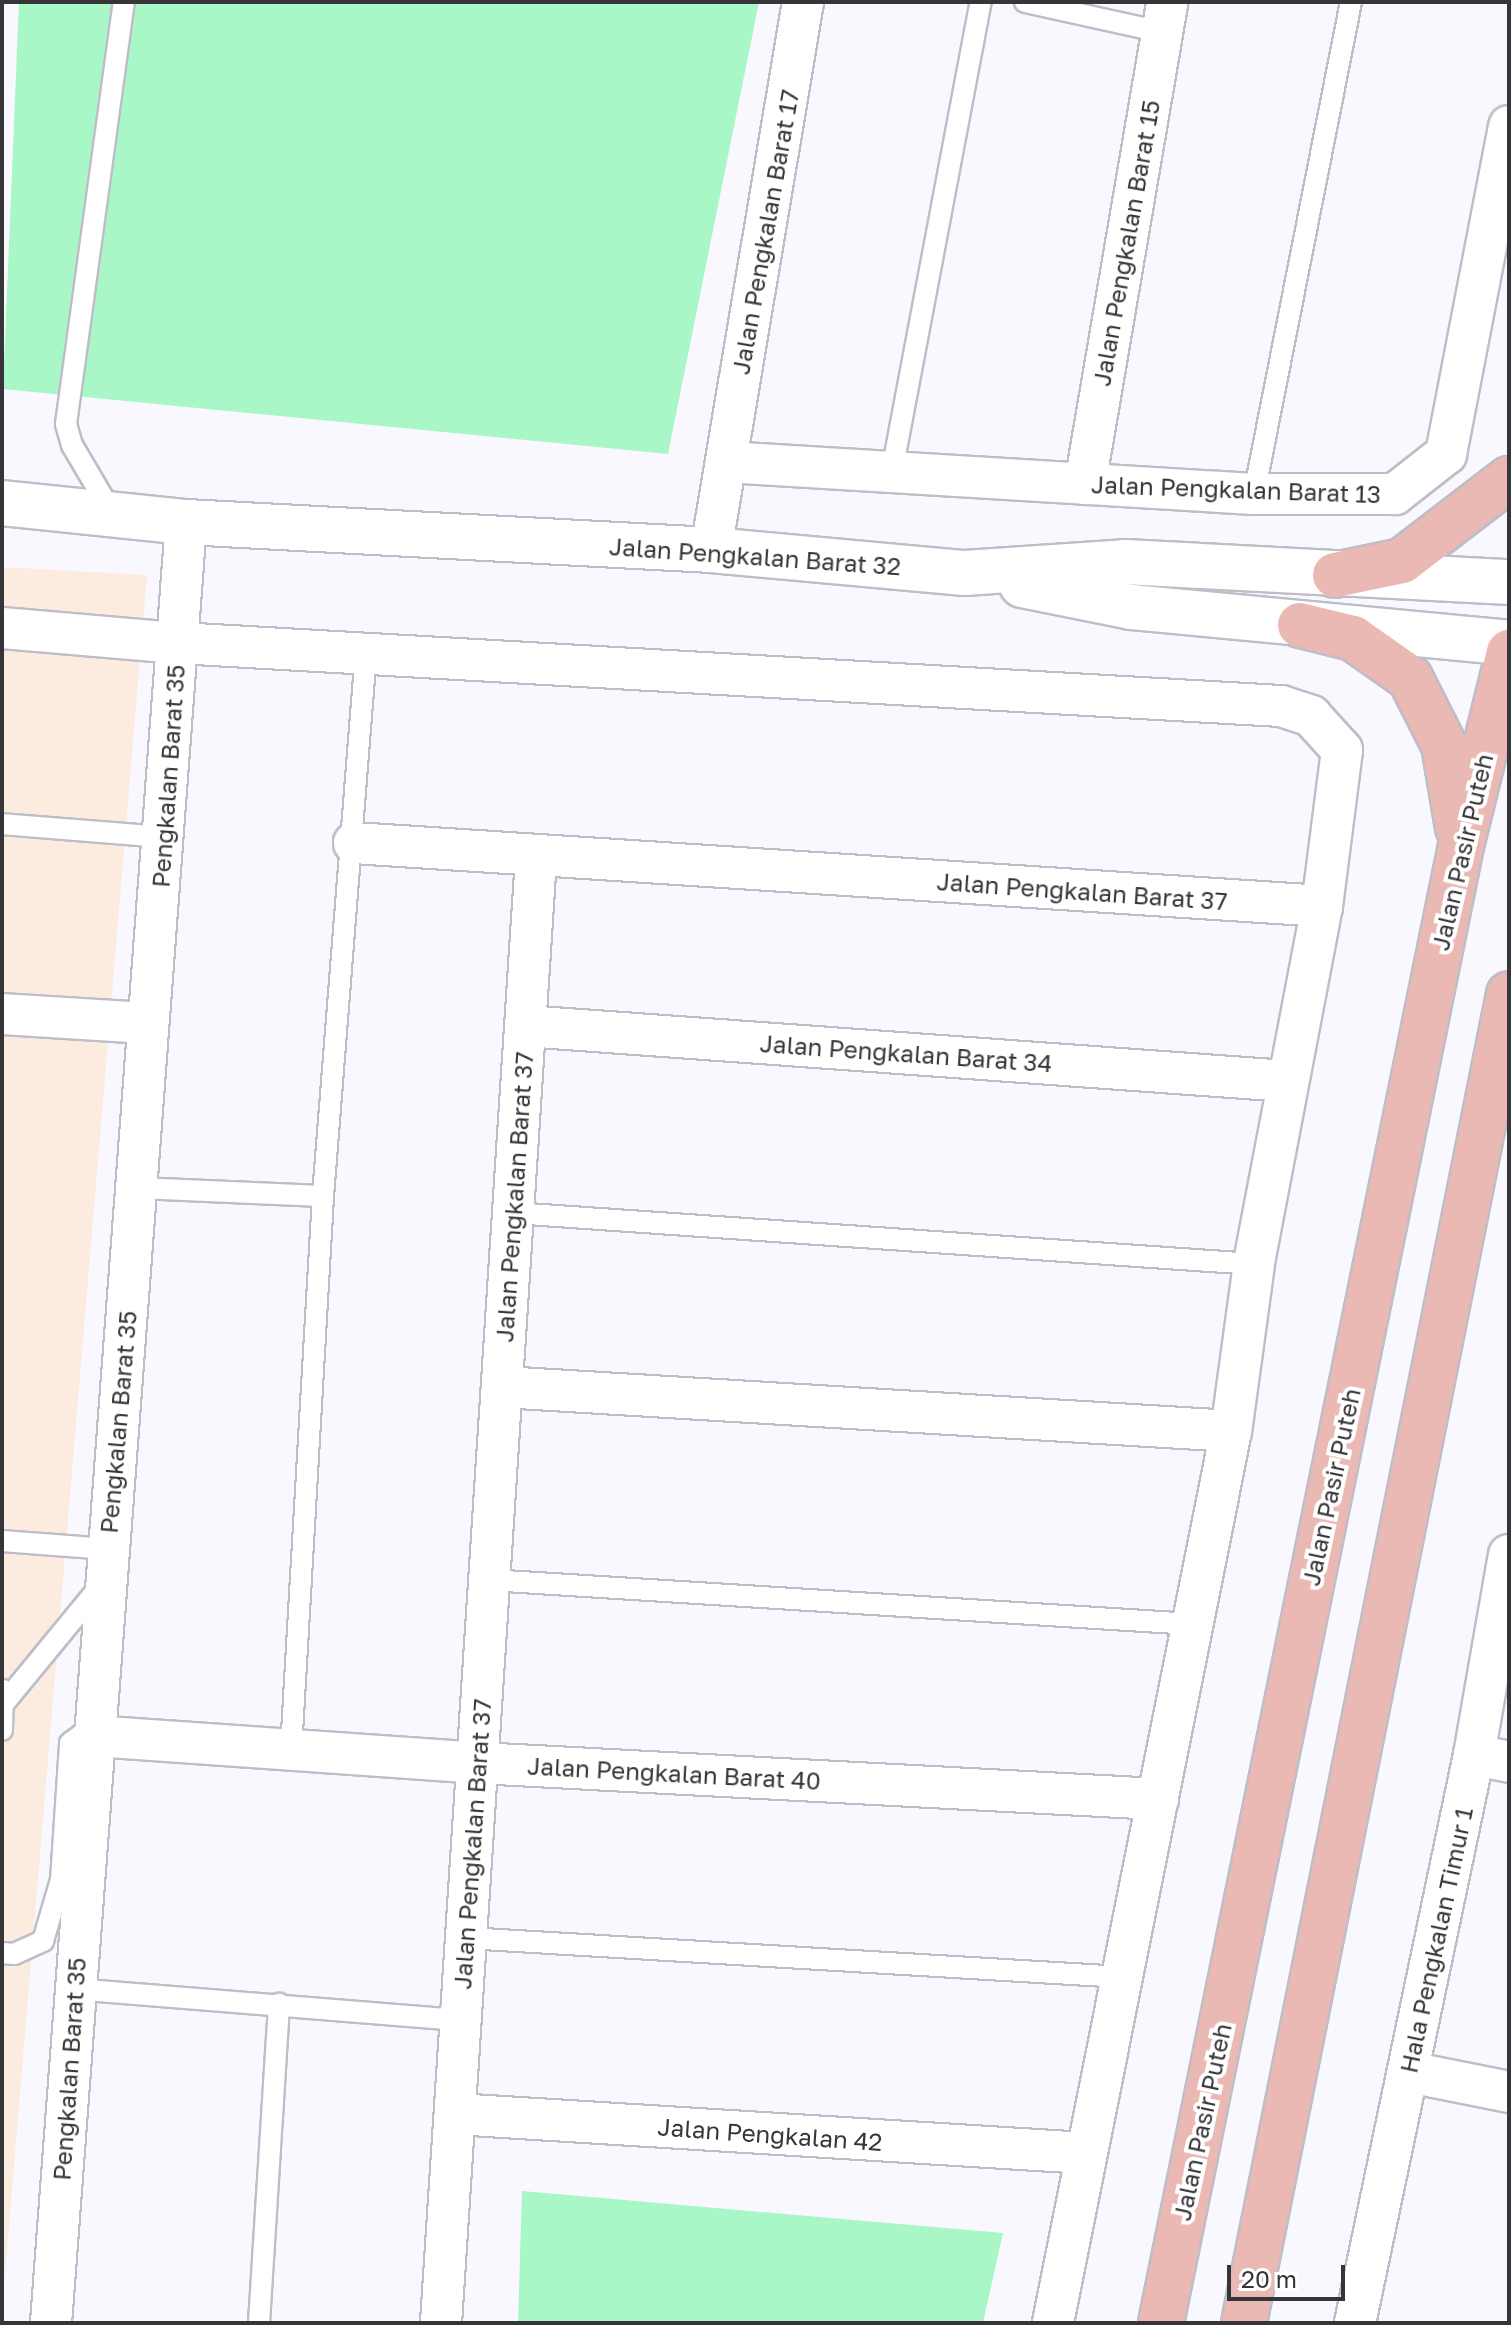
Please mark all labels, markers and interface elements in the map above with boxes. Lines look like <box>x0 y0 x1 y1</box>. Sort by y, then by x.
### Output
street label: Jalan Pengkalan Barat 17 <box>726 87 804 377</box>
street label: Jalan Pengkalan Barat 15 <box>1087 98 1165 388</box>
street label: Jalan Pengkalan Barat 13 <box>1091 470 1381 508</box>
street label: Jalan Pengkalan Barat 32 <box>608 531 902 581</box>
street label: Pengkalan Barat 35 <box>146 664 190 888</box>
street label: Jalan Pasir Puteh <box>1425 751 1499 953</box>
street label: Jalan Pengkalan Barat 37 <box>936 866 1228 916</box>
street label: Jalan Pengkalan Barat 34 <box>759 1028 1053 1078</box>
street label: Jalan Pengkalan Barat 37 <box>489 1051 539 1343</box>
street label: Pengkalan Barat 35 <box>94 1309 142 1535</box>
street label: Jalan Pasir Puteh <box>1296 1386 1366 1588</box>
street label: Jalan Pengkalan Barat 37 <box>447 1698 497 1990</box>
street label: Jalan Pengkalan Barat 40 <box>527 1751 821 1795</box>
street label: Hala Pengkalan Timur 1 <box>1394 1805 1478 2075</box>
street label: Pengkalan Barat 35 <box>47 1957 91 2181</box>
street label: Jalan Pasir Puteh <box>1167 2021 1237 2223</box>
street label: Jalan Pengkalan 42 <box>657 2112 883 2156</box>
scale bar <box>1231 2249 1349 2299</box>
text: 20 m <box>1241 2264 1297 2293</box>

